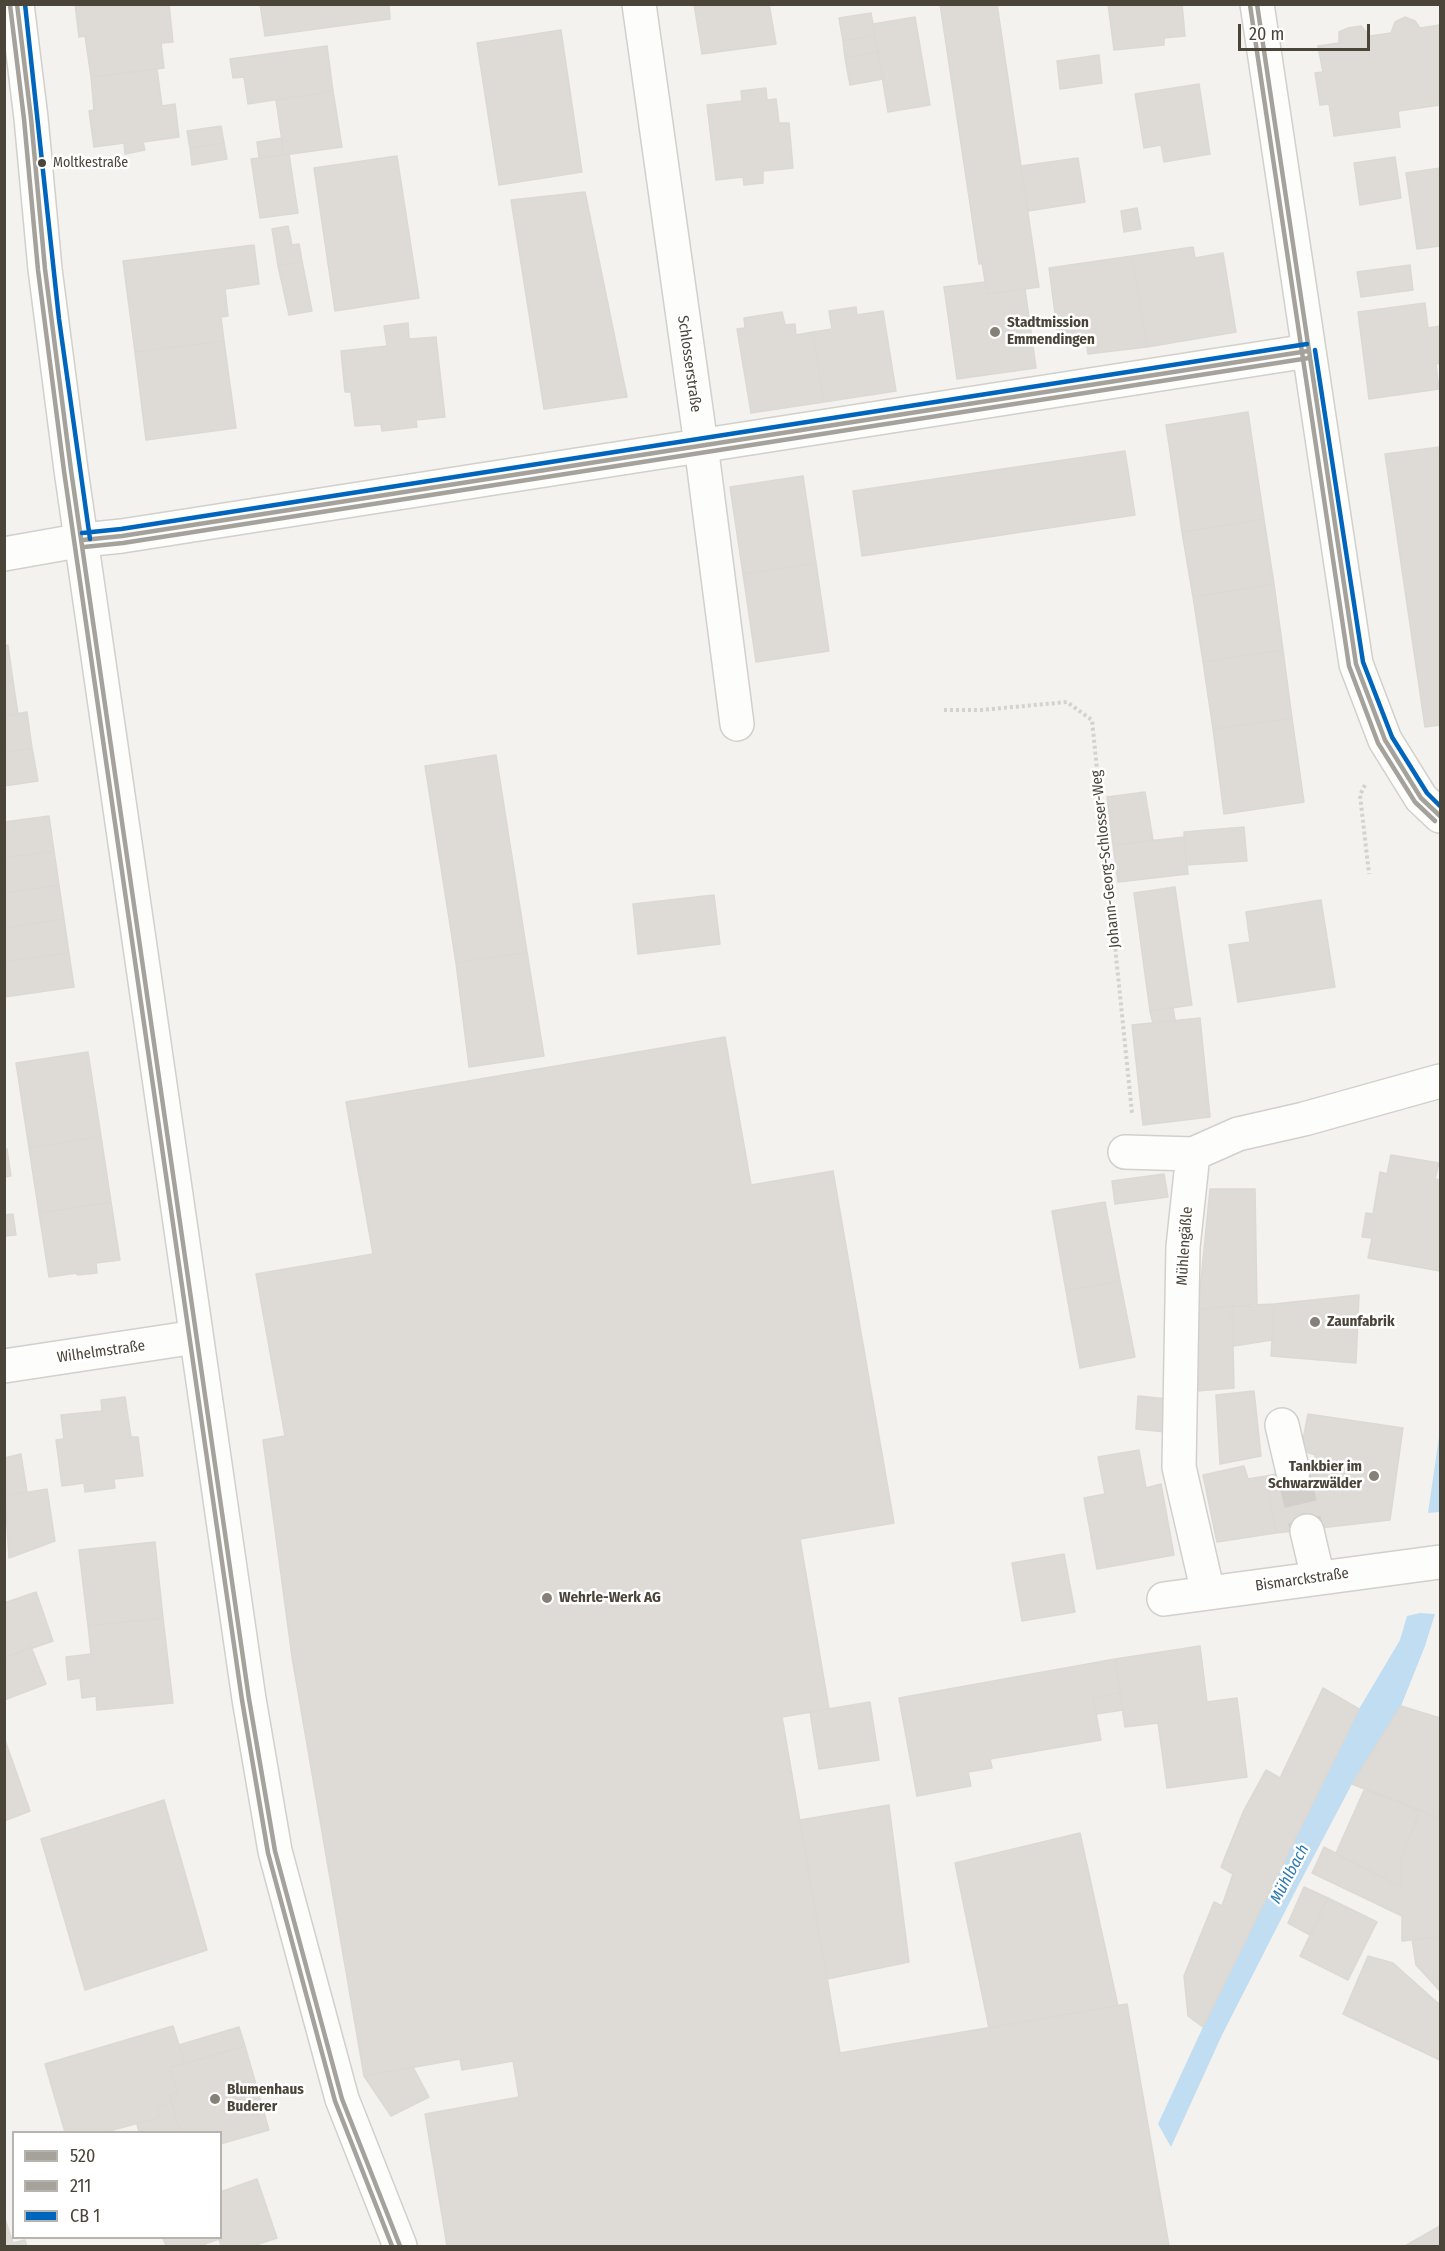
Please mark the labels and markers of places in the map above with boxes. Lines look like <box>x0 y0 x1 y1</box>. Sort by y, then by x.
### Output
place label: Moltkestraße <box>53 155 128 171</box>
marker: Moltkestraße <box>36 157 48 169</box>
place label: Stadtmission Emmendingen <box>1007 314 1095 349</box>
marker: Stadtmission Emmendingen <box>988 325 1002 339</box>
place label: Zaunfabrik <box>1327 1313 1395 1331</box>
marker: Zaunfabrik <box>1308 1315 1322 1329</box>
place label: Tankbier im Schwarzwälder <box>1268 1458 1362 1493</box>
marker: Tankbier im Schwarzwälder <box>1367 1469 1381 1483</box>
place label: Wehrle-Werk AG <box>559 1589 661 1607</box>
marker: Wehrle-Werk AG <box>540 1591 554 1605</box>
place label: Blumenhaus Buderer <box>227 2081 304 2116</box>
marker: Blumenhaus Buderer <box>208 2092 222 2106</box>

